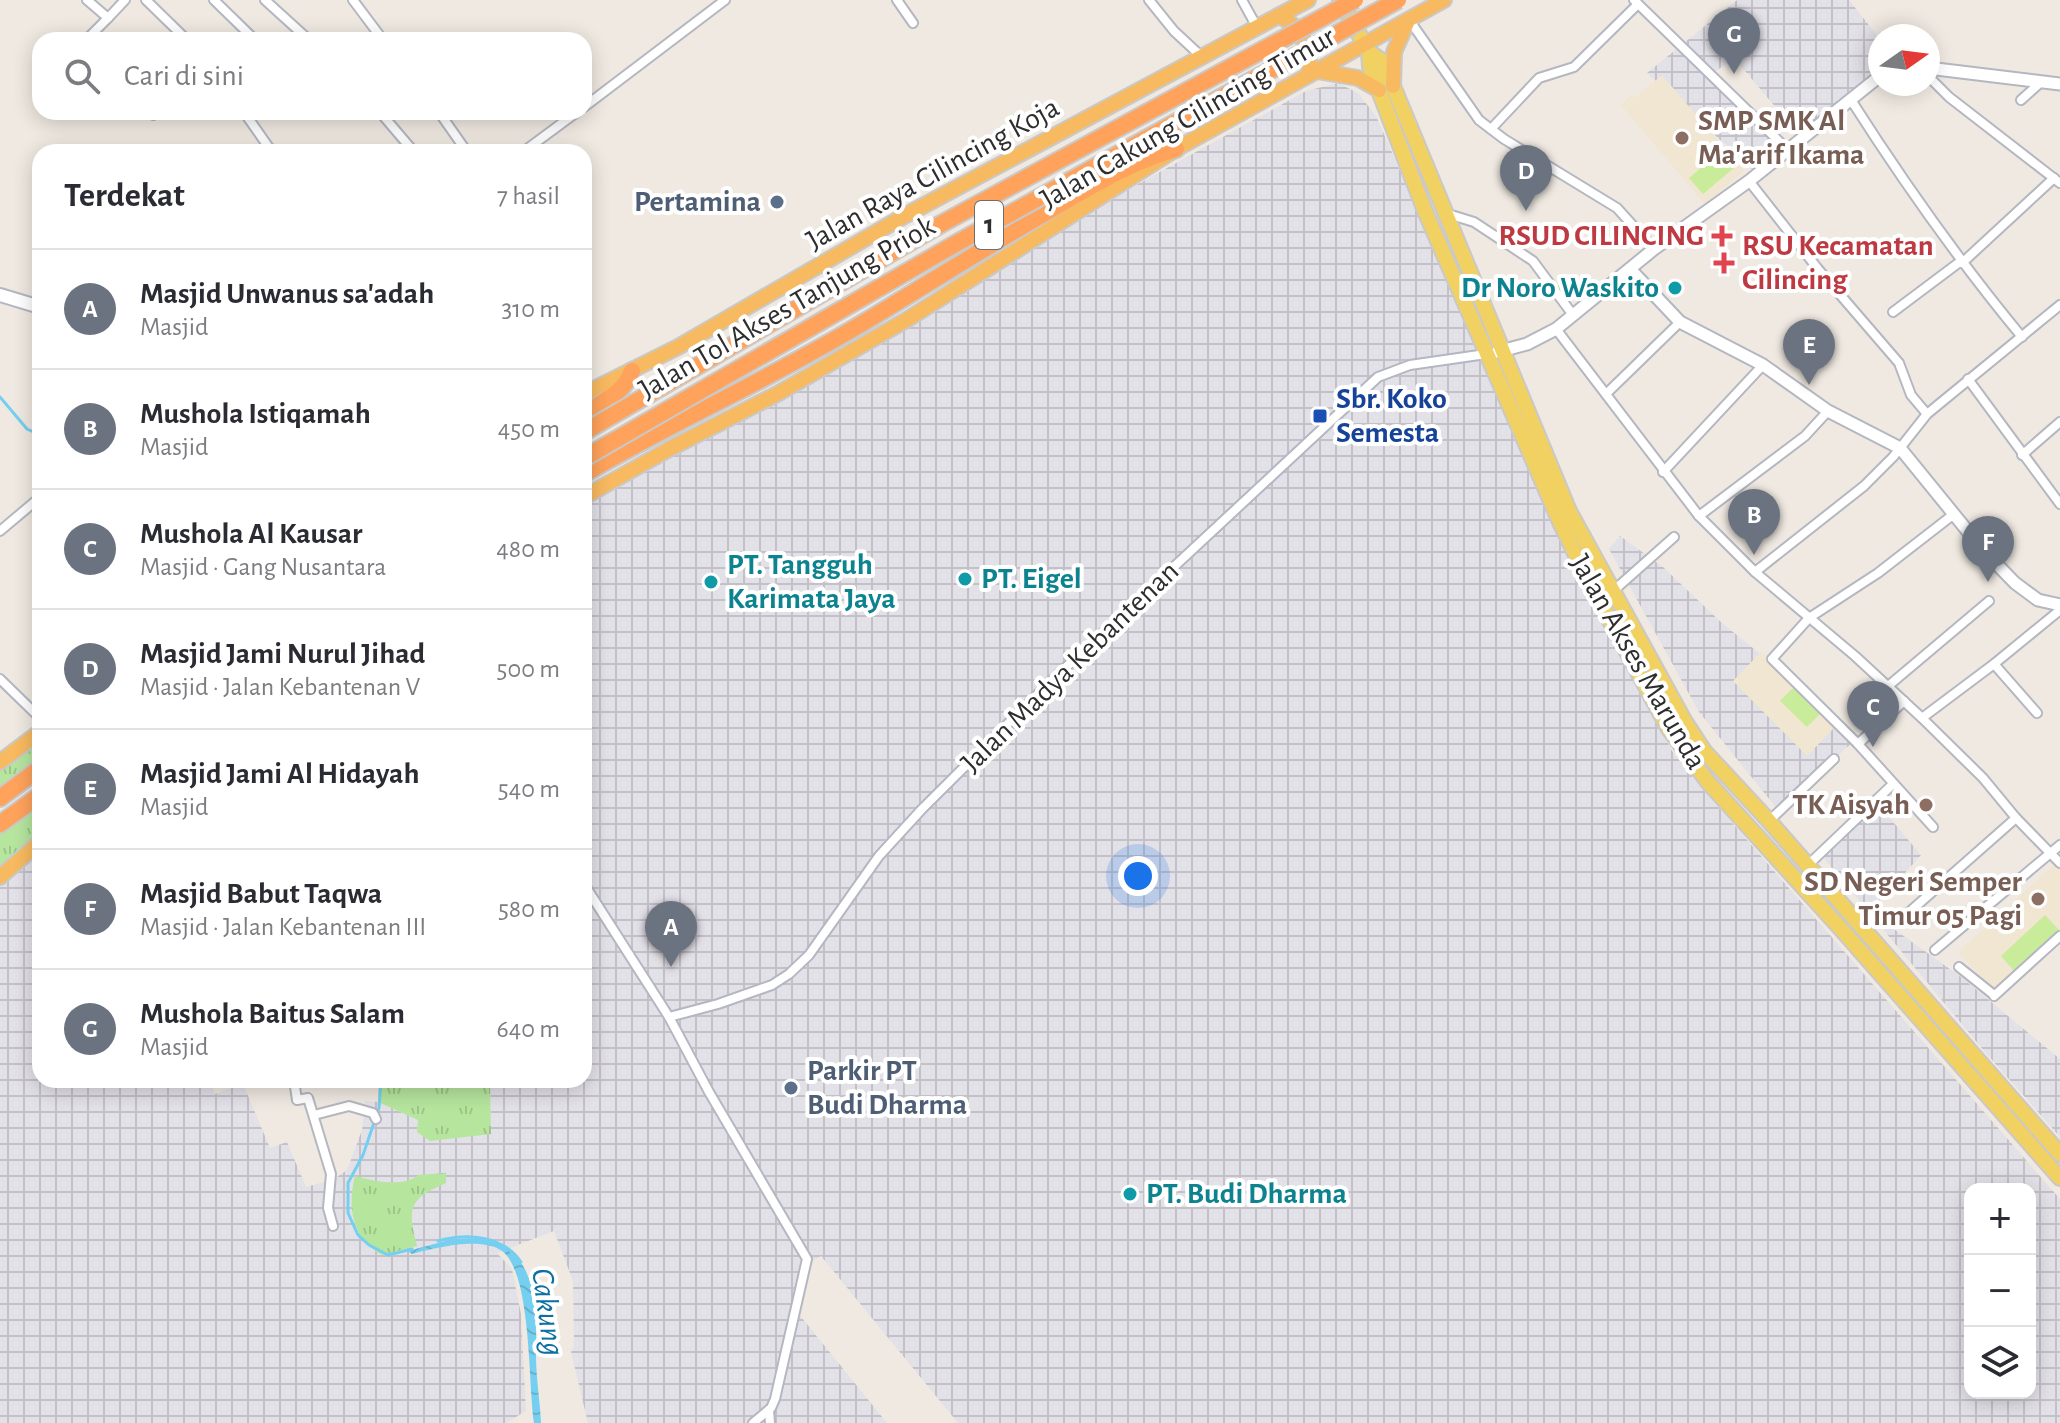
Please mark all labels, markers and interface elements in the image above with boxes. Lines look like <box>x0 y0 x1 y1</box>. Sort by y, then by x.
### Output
pin: G <box>1708 8 1760 74</box>
street label: Jalan Cakung Cilincing Timur <box>1036 21 1341 215</box>
north arrow <box>1868 24 1940 96</box>
search box <box>32 32 592 120</box>
icon: search <box>60 54 104 98</box>
text: Cari di sini <box>124 61 244 91</box>
street label: Jalan Raya Cilincing Koja <box>802 92 1064 256</box>
place label: SMP SMK Al Ma'arif Ikama <box>1698 106 1865 170</box>
marker: SMP SMK Al Ma'arif Ikama <box>1673 129 1691 147</box>
pin: D <box>1500 145 1552 211</box>
text: Terdekat <box>64 179 185 213</box>
text: 7 hasil <box>497 183 560 209</box>
place label: Pertamina <box>634 187 761 217</box>
marker: Pertamina <box>768 193 786 211</box>
road number: 1 <box>975 201 1003 249</box>
street label: Jalan Tol Akses Tanjung Priok <box>634 211 940 405</box>
place label: RSUD CILINCING <box>1498 221 1704 251</box>
marker: RSUD CILINCING <box>1711 225 1733 247</box>
place label: RSU Kecamatan Cilincing <box>1742 231 1934 295</box>
marker: RSU Kecamatan Cilincing <box>1713 252 1735 274</box>
place label: Dr Noro Waskito <box>1461 273 1659 303</box>
text: Masjid Unwanus sa'adah <box>140 279 434 309</box>
marker: Dr Noro Waskito <box>1666 279 1684 297</box>
text: A <box>82 296 98 322</box>
text: 310 m <box>502 296 560 322</box>
text: Masjid <box>140 314 209 340</box>
pin: E <box>1783 319 1835 385</box>
place label: Sbr. Koko Semesta <box>1336 384 1447 448</box>
text: Mushola Istiqamah <box>140 399 371 429</box>
marker: Sbr. Koko Semesta <box>1311 407 1329 425</box>
text: B <box>82 416 98 442</box>
text: 450 m <box>498 416 560 442</box>
text: Masjid <box>140 434 209 460</box>
pin: B <box>1728 489 1780 555</box>
pin: F <box>1962 516 2014 582</box>
text: Mushola Al Kausar <box>140 519 362 549</box>
text: C <box>83 536 97 562</box>
text: 480 m <box>496 536 560 562</box>
place label: PT. Tangguh Karimata Jaya <box>727 550 896 614</box>
street label: Jalan Akses Marunda <box>1564 550 1712 774</box>
text: Masjid · Gang Nusantara <box>140 554 386 580</box>
street label: Jalan Madya Kebantenan <box>956 556 1184 778</box>
place label: PT. Eigel <box>981 564 1082 594</box>
marker: PT. Eigel <box>956 570 974 588</box>
marker: PT. Tangguh Karimata Jaya <box>702 573 720 591</box>
text: Masjid Jami Nurul Jihad <box>140 639 425 669</box>
text: D <box>81 656 99 682</box>
text: 500 m <box>497 656 560 682</box>
text: Masjid · Jalan Kebantenan V <box>140 674 420 700</box>
pin: C <box>1847 681 1899 747</box>
text: Masjid Jami Al Hidayah <box>140 759 419 789</box>
text: E <box>83 776 97 802</box>
text: 540 m <box>498 776 560 802</box>
place label: TK Aisyah <box>1792 790 1910 820</box>
text: Masjid <box>140 794 209 820</box>
marker: TK Aisyah <box>1917 796 1935 814</box>
your location <box>1118 856 1158 896</box>
place label: SD Negeri Semper Timur 05 Pagi <box>1804 867 2023 931</box>
text: Masjid Babut Taqwa <box>140 879 382 909</box>
marker: SD Negeri Semper Timur 05 Pagi <box>2029 890 2047 908</box>
text: F <box>84 896 96 922</box>
text: 580 m <box>498 896 560 922</box>
pin: A <box>645 901 697 967</box>
text: Masjid · Jalan Kebantenan III <box>140 914 426 940</box>
text: Mushola Baitus Salam <box>140 999 405 1029</box>
text: G <box>82 1016 98 1042</box>
text: 640 m <box>496 1016 560 1042</box>
text: Masjid <box>140 1034 209 1060</box>
place label: Parkir PT Budi Dharma <box>807 1056 967 1120</box>
marker: Parkir PT Budi Dharma <box>782 1079 800 1097</box>
place label: PT. Budi Dharma <box>1146 1179 1347 1209</box>
map controls <box>1964 1183 2036 1399</box>
button: + <box>1964 1183 2036 1255</box>
marker: PT. Budi Dharma <box>1121 1185 1139 1203</box>
button: − <box>1964 1255 2036 1327</box>
water label: Cakung <box>526 1266 570 1358</box>
button: layers <box>1964 1327 2036 1399</box>

